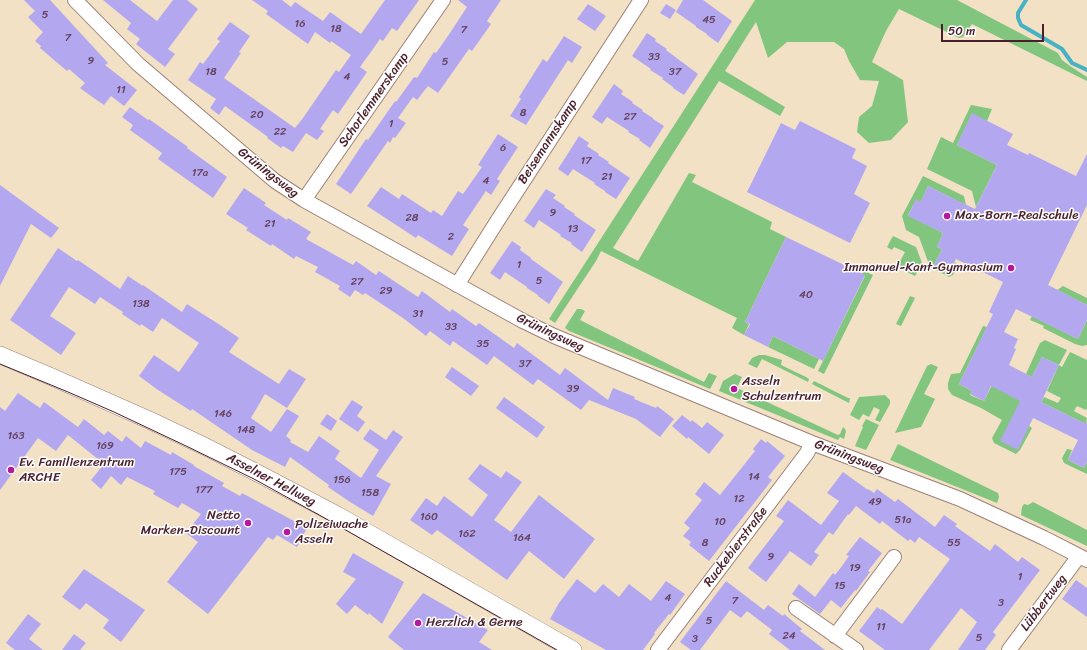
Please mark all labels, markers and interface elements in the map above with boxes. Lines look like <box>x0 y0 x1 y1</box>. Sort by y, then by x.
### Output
house number: 5 <box>42 8 48 22</box>
house number: 45 <box>702 13 716 27</box>
scale bar <box>943 16 1046 42</box>
house number: 16 <box>295 17 305 31</box>
text: 50 m <box>948 20 975 42</box>
house number: 18 <box>330 22 342 36</box>
house number: 7 <box>461 23 467 37</box>
house number: 7 <box>65 31 71 45</box>
street label: Schorlemmerskamp <box>336 50 412 150</box>
house number: 33 <box>648 50 660 64</box>
house number: 9 <box>88 54 94 68</box>
house number: 5 <box>442 55 448 69</box>
house number: 18 <box>205 65 217 79</box>
house number: 37 <box>669 65 681 79</box>
house number: 4 <box>344 70 350 84</box>
house number: 11 <box>116 83 126 97</box>
street label: Beisemannskamp <box>515 97 581 187</box>
house number: 8 <box>520 106 526 120</box>
house number: 20 <box>250 108 264 122</box>
house number: 27 <box>624 110 636 124</box>
house number: 1 <box>389 117 393 131</box>
house number: 22 <box>274 125 286 139</box>
house number: 6 <box>500 141 506 155</box>
street label: Grüningsweg <box>235 144 301 202</box>
house number: 17 <box>581 154 591 168</box>
house number: 17a <box>192 166 208 180</box>
house number: 21 <box>601 170 613 184</box>
house number: 4 <box>483 174 489 188</box>
house number: 9 <box>550 206 556 220</box>
place label: Max-Born-Realschule <box>955 208 1079 224</box>
house number: 28 <box>406 211 418 225</box>
marker: Max-Born-Realschule <box>942 211 952 221</box>
house number: 21 <box>264 217 276 231</box>
house number: 13 <box>568 222 578 236</box>
house number: 2 <box>448 230 454 244</box>
house number: 1 <box>517 258 521 272</box>
place label: Immanuel-Kant-Gymnasium <box>844 260 1003 276</box>
marker: Immanuel-Kant-Gymnasium <box>1006 263 1016 273</box>
house number: 5 <box>536 274 542 288</box>
house number: 27 <box>351 275 363 289</box>
house number: 29 <box>379 284 393 298</box>
house number: 40 <box>799 288 813 302</box>
house number: 138 <box>132 297 150 311</box>
house number: 31 <box>413 307 423 321</box>
street label: Grüningsweg <box>514 311 586 355</box>
house number: 33 <box>445 320 457 334</box>
house number: 35 <box>477 337 489 351</box>
house number: 37 <box>519 357 531 371</box>
place label: Asseln Schulzentrum <box>742 374 822 405</box>
house number: 39 <box>567 382 579 396</box>
marker: Asseln Schulzentrum <box>729 384 739 394</box>
house number: 146 <box>214 407 232 421</box>
house number: 148 <box>237 423 255 437</box>
house number: 163 <box>7 429 25 443</box>
street label: Grüningsweg <box>812 437 886 477</box>
house number: 169 <box>96 439 114 453</box>
street label: Asselner Hellweg <box>224 450 318 510</box>
place label: Ev. Familienzentrum ARCHE <box>19 455 134 486</box>
marker: Ev. Familienzentrum ARCHE <box>6 465 16 475</box>
house number: 175 <box>169 465 187 479</box>
house number: 14 <box>748 470 760 484</box>
house number: 156 <box>333 473 351 487</box>
house number: 177 <box>195 483 213 497</box>
house number: 158 <box>361 486 379 500</box>
house number: 12 <box>733 492 745 506</box>
house number: 49 <box>868 495 882 509</box>
street label: Ruckebierstraße <box>701 504 771 590</box>
place label: Netto Marken-Discount <box>141 508 240 539</box>
house number: 160 <box>420 510 438 524</box>
house number: 51a <box>895 513 911 527</box>
house number: 10 <box>714 515 726 529</box>
place label: Polizeiwache Asseln <box>295 517 368 548</box>
marker: Netto Marken-Discount <box>243 518 253 528</box>
marker: Polizeiwache Asseln <box>282 527 292 537</box>
house number: 162 <box>458 527 476 541</box>
house number: 164 <box>513 531 531 545</box>
house number: 8 <box>702 536 708 550</box>
house number: 55 <box>947 536 961 550</box>
house number: 9 <box>768 550 774 564</box>
house number: 19 <box>849 561 861 575</box>
house number: 1 <box>1018 570 1022 584</box>
street label: Lübbertweg <box>1018 572 1070 634</box>
house number: 15 <box>834 579 846 593</box>
house number: 4 <box>665 591 671 605</box>
house number: 7 <box>732 594 738 608</box>
house number: 3 <box>998 596 1004 610</box>
house number: 5 <box>706 614 712 628</box>
place label: Herzlich & Gerne <box>426 615 523 631</box>
marker: Herzlich & Gerne <box>413 618 423 628</box>
house number: 11 <box>876 620 886 634</box>
house number: 24 <box>782 629 796 643</box>
house number: 5 <box>976 631 982 645</box>
house number: 3 <box>692 632 698 646</box>

